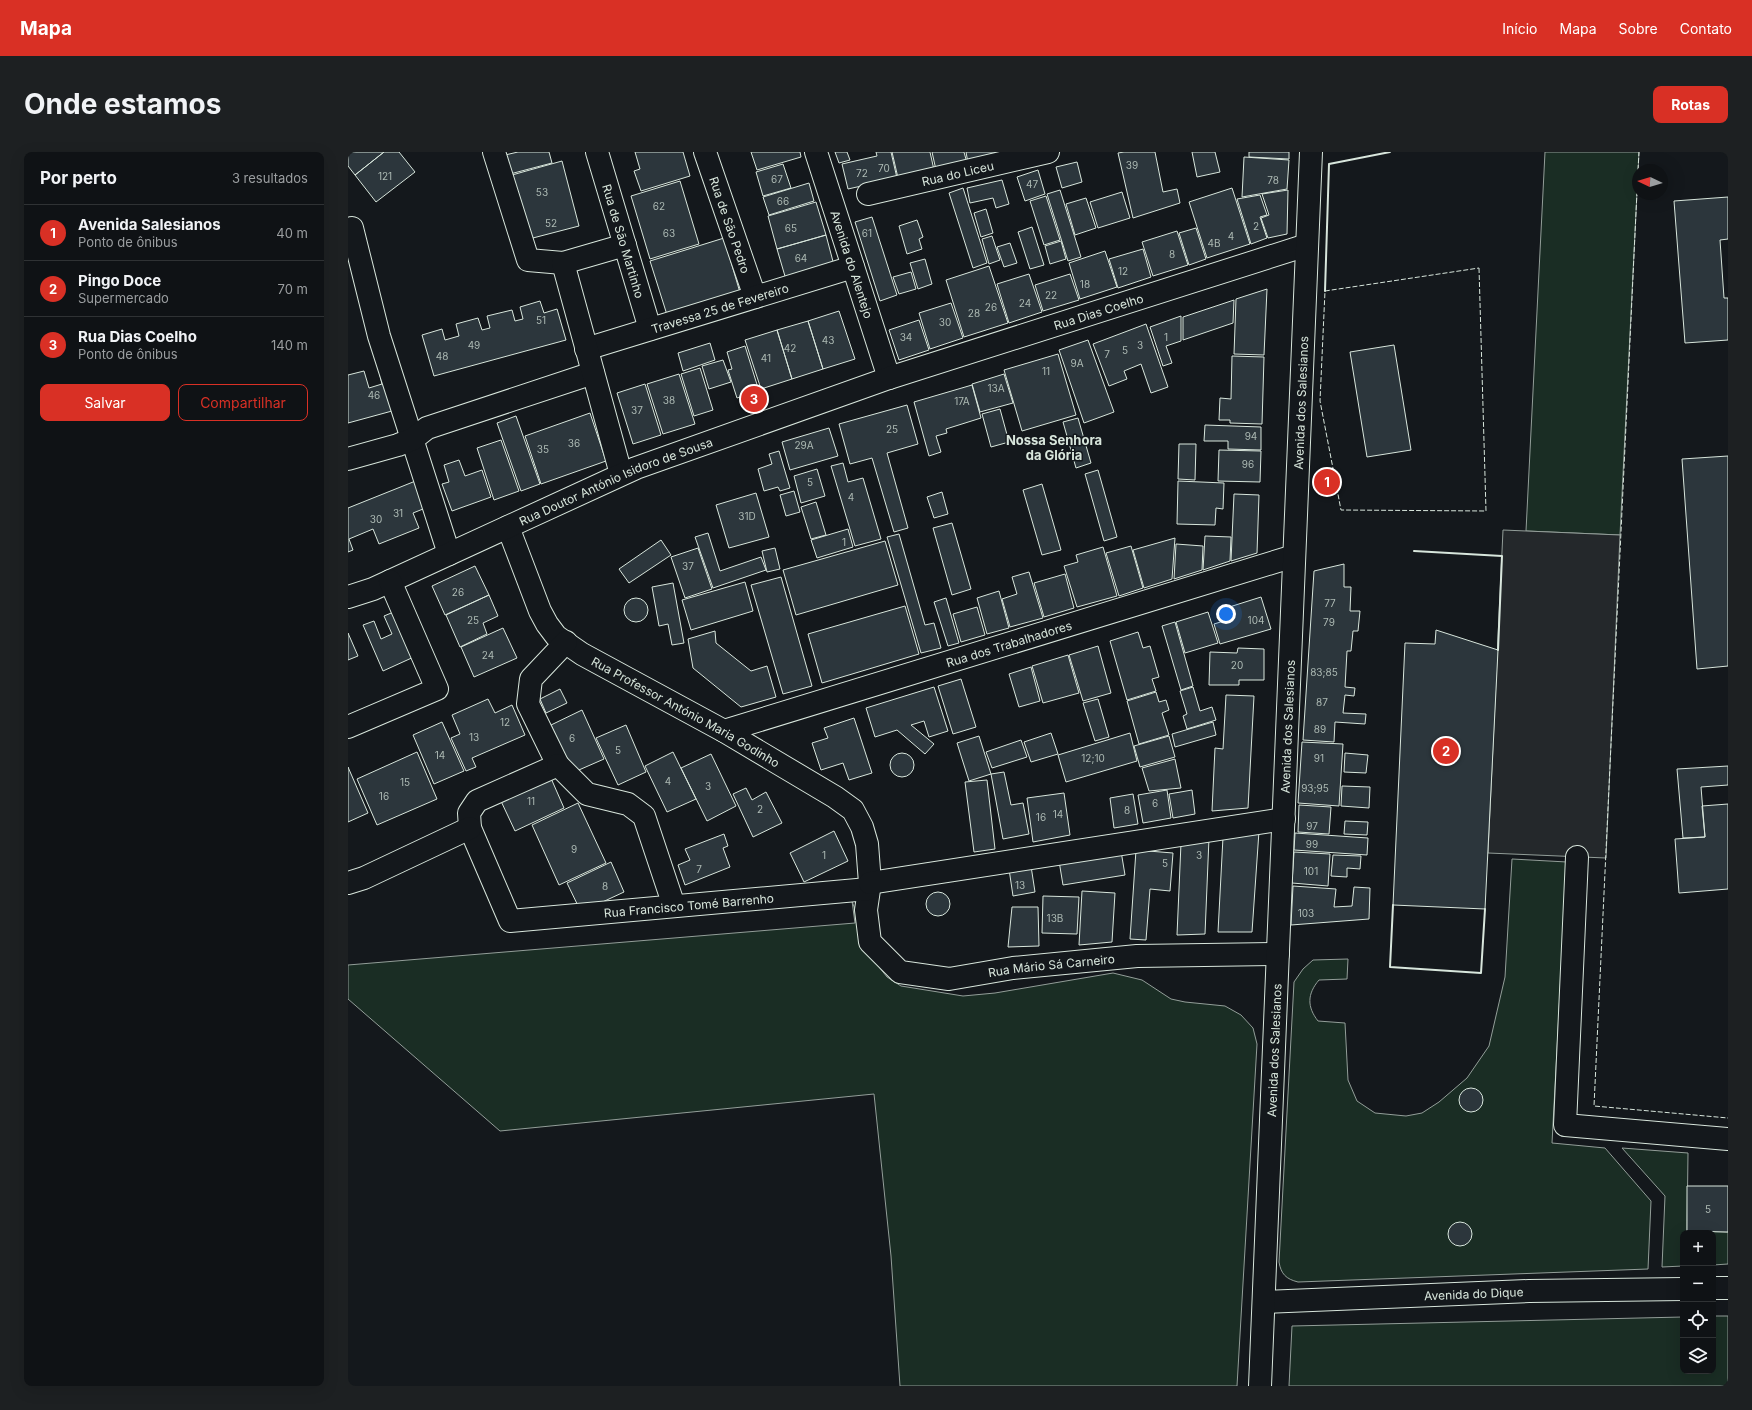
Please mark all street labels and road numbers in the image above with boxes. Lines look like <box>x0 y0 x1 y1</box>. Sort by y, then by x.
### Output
street label: Rua do Liceu <box>920 157 995 189</box>
street label: Rua de São Pedro <box>707 174 754 275</box>
street label: Rua de São Martinho <box>600 182 648 300</box>
street label: Avenida do Alentejo <box>828 208 877 320</box>
street label: Travessa 25 de Fevereiro <box>649 280 790 336</box>
street label: Rua Dias Coelho <box>1052 290 1145 333</box>
street label: Avenida dos Salesianos <box>1290 336 1311 470</box>
street label: Rua Doutor António Isidoro de Sousa <box>517 434 714 528</box>
street label: Rua dos Trabalhadores <box>944 617 1074 670</box>
street label: Rua Professor António Maria Godinho <box>589 653 783 770</box>
street label: Avenida dos Salesianos <box>1277 659 1298 794</box>
street label: Rua Francisco Tomé Barrenho <box>603 890 774 920</box>
street label: Rua Mário Sá Carneiro <box>987 951 1115 980</box>
street label: Avenida dos Salesianos <box>1264 983 1284 1117</box>
street label: Avenida do Dique <box>1424 1284 1524 1303</box>

